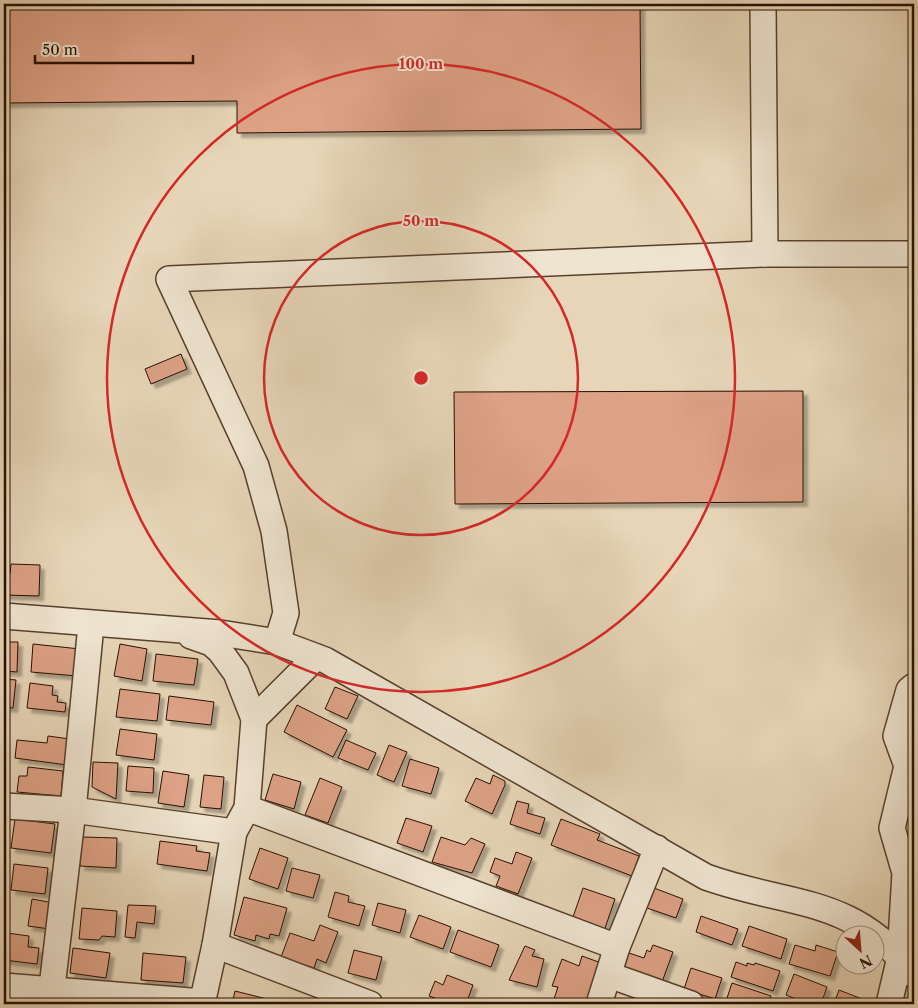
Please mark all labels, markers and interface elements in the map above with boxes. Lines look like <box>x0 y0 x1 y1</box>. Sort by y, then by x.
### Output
scale bar <box>35 32 192 64</box>
text: 50 m <box>42 40 78 59</box>
text: 100 m <box>399 54 443 73</box>
text: 50 m <box>403 211 439 230</box>
centre of rings <box>412 369 430 387</box>
north arrow <box>836 926 886 976</box>
text: N <box>856 951 875 972</box>

